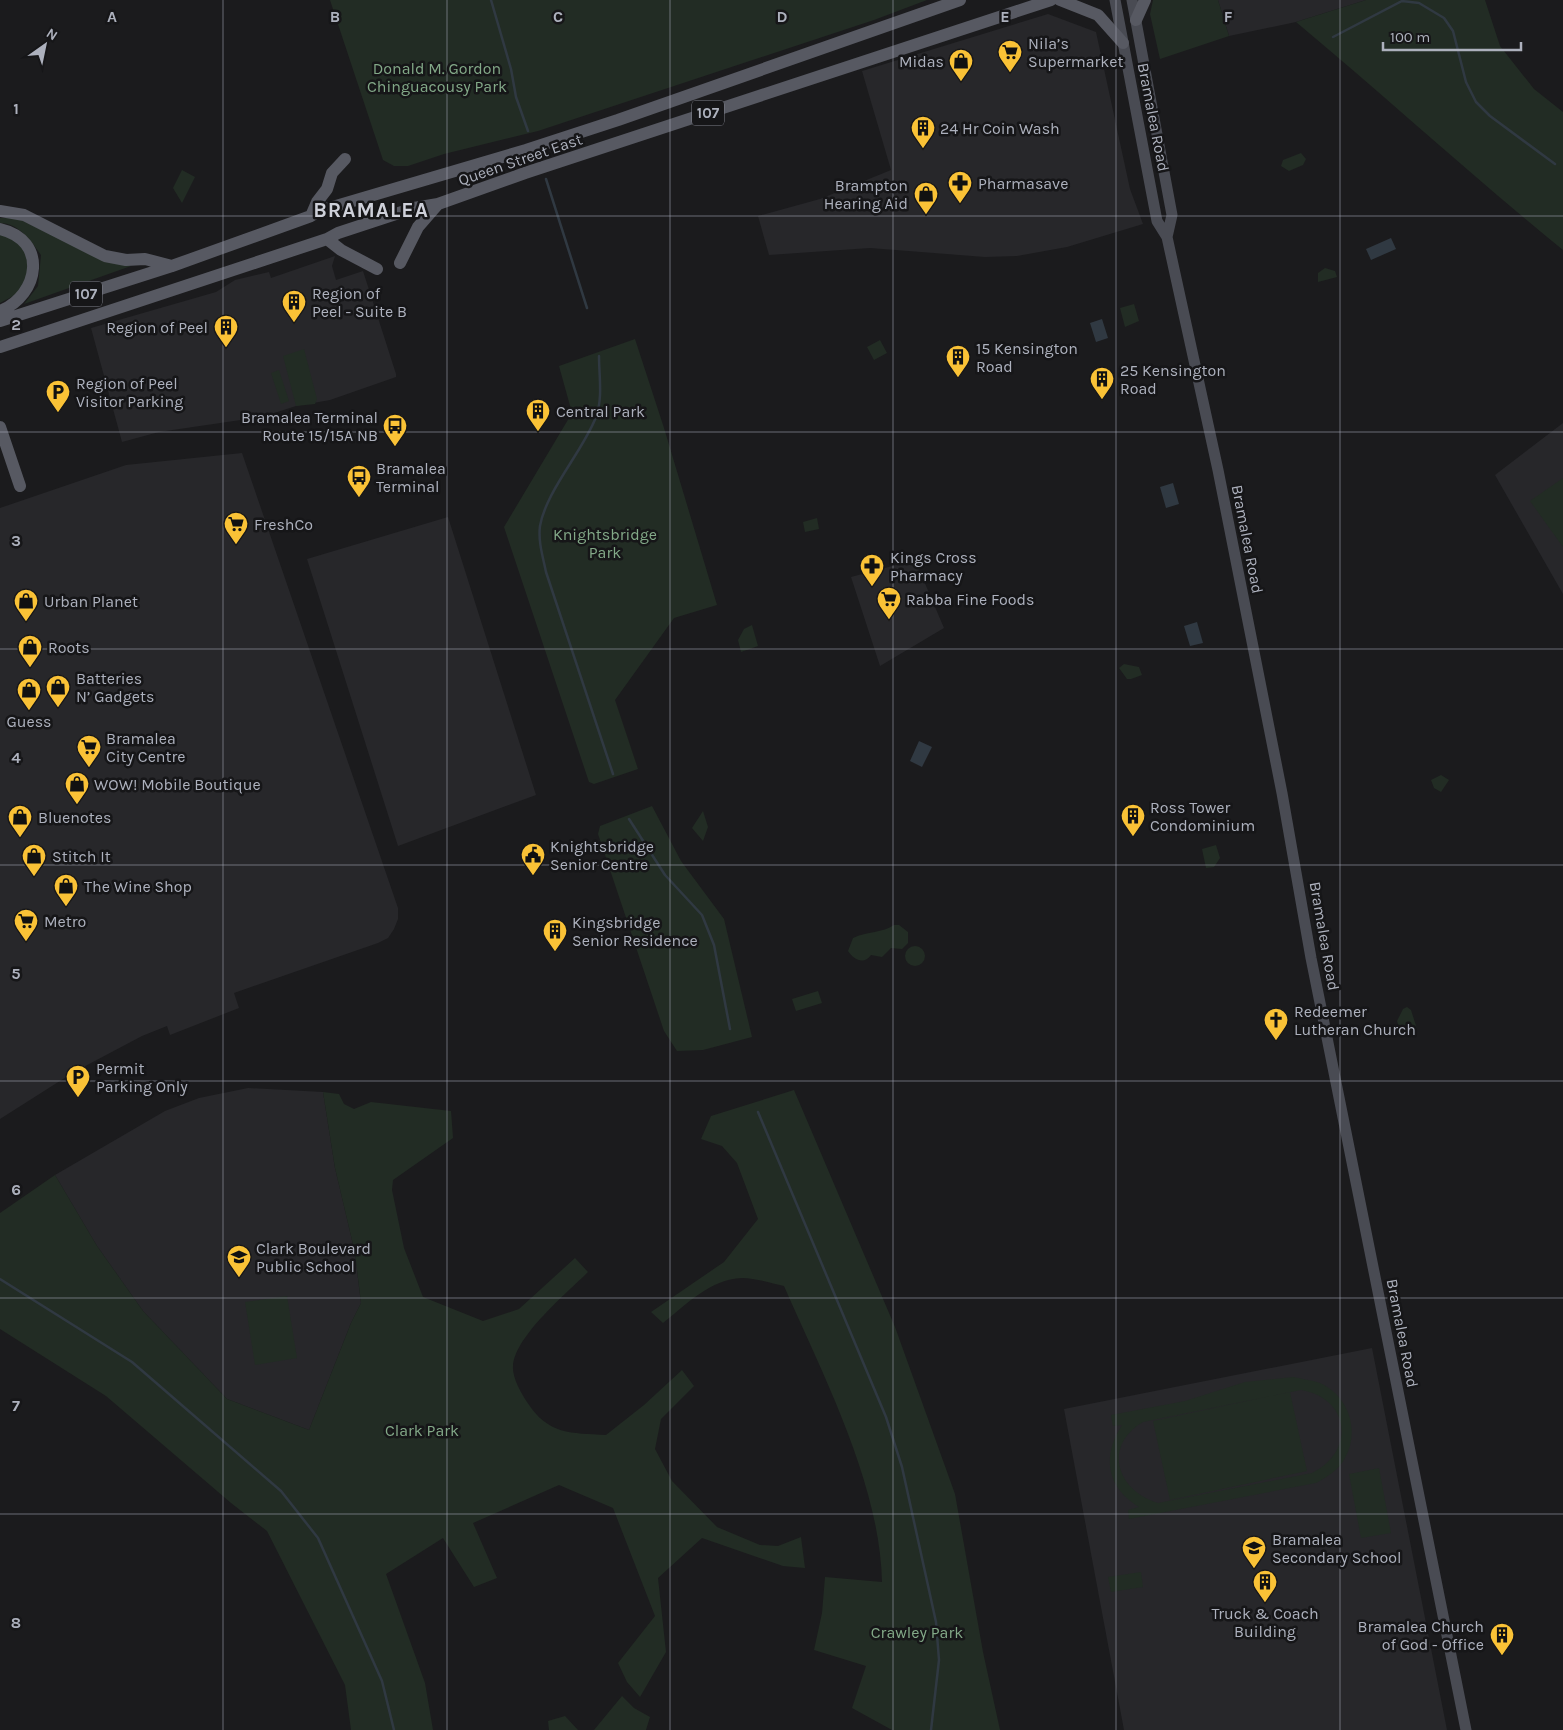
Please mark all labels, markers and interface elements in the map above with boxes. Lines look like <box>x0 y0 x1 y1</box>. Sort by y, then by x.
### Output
text: A <box>107 7 117 26</box>
text: B <box>330 7 340 26</box>
text: C <box>553 7 563 26</box>
text: D <box>777 7 788 26</box>
text: E <box>1000 7 1010 26</box>
text: F <box>1224 7 1233 26</box>
north arrow <box>20 20 70 70</box>
scale bar <box>1383 20 1520 52</box>
text: N <box>43 25 61 44</box>
text: 100 m <box>1390 28 1430 46</box>
place label: Nila’s Supermarket <box>1028 34 1124 71</box>
supermarket icon: Nila’s Supermarket <box>997 39 1023 73</box>
shop icon: Midas <box>948 48 974 82</box>
place label: Midas <box>899 52 944 71</box>
park label: Donald M. Gordon Chinguacousy Park <box>367 59 507 96</box>
street label: Bramalea Road <box>1134 61 1173 173</box>
text: 1 <box>13 99 19 118</box>
road number: 107 <box>692 100 724 126</box>
building icon: 24 Hr Coin Wash <box>910 115 936 149</box>
place label: 24 Hr Coin Wash <box>940 119 1060 138</box>
street label: Queen Street East <box>456 129 585 190</box>
pharmacy icon: Pharmasave <box>947 170 973 204</box>
place label: Pharmasave <box>978 174 1068 193</box>
place label: Brampton Hearing Aid <box>824 176 908 213</box>
shop icon: Brampton Hearing Aid <box>913 181 939 215</box>
district label: BRAMALEA <box>313 198 429 222</box>
road number: 107 <box>70 282 102 306</box>
place label: Region of Peel - Suite B <box>312 284 407 321</box>
building icon: Region of Peel - Suite B <box>281 289 307 323</box>
building icon: Region of Peel <box>213 314 239 348</box>
text: 2 <box>11 315 21 334</box>
place label: Region of Peel <box>106 318 208 337</box>
place label: 15 Kensington Road <box>976 339 1078 376</box>
building icon: 15 Kensington Road <box>945 344 971 378</box>
place label: 25 Kensington Road <box>1120 361 1226 398</box>
building icon: 25 Kensington Road <box>1089 366 1115 400</box>
place label: Region of Peel Visitor Parking <box>76 374 183 411</box>
parking icon: Region of Peel Visitor Parking <box>45 379 71 413</box>
building icon: Central Park <box>525 398 551 432</box>
place label: Central Park <box>556 402 645 421</box>
place label: Bramalea Terminal Route 15/15A NB <box>241 408 378 445</box>
bus stop icon: Bramalea Terminal Route 15/15A NB <box>382 413 408 447</box>
place label: Bramalea Terminal <box>376 459 446 496</box>
bus stop icon: Bramalea Terminal <box>346 464 372 498</box>
street label: Bramalea Road <box>1228 483 1267 595</box>
supermarket icon: FreshCo <box>223 511 249 545</box>
place label: FreshCo <box>254 515 313 534</box>
park label: Knightsbridge Park <box>553 525 657 562</box>
text: 3 <box>11 531 21 550</box>
place label: Kings Cross Pharmacy <box>890 548 977 585</box>
pharmacy icon: Kings Cross Pharmacy <box>859 553 885 587</box>
supermarket icon: Rabba Fine Foods <box>876 586 902 620</box>
shop icon: Urban Planet <box>13 588 39 622</box>
place label: Rabba Fine Foods <box>906 590 1034 609</box>
place label: Urban Planet <box>44 592 138 611</box>
shop icon: Roots <box>17 634 43 668</box>
place label: Roots <box>48 638 90 657</box>
place label: Batteries N’ Gadgets <box>76 669 154 706</box>
shop icon: Batteries N’ Gadgets <box>45 674 71 708</box>
shop icon: Guess <box>16 677 42 711</box>
place label: Guess <box>6 712 52 731</box>
place label: Bramalea City Centre <box>106 729 186 766</box>
supermarket icon: Bramalea City Centre <box>76 734 102 768</box>
text: 4 <box>11 748 21 767</box>
shop icon: WOW! Mobile Boutique <box>64 771 90 805</box>
place label: WOW! Mobile Boutique <box>94 775 261 794</box>
place label: Ross Tower Condominium <box>1150 798 1255 835</box>
building icon: Ross Tower Condominium <box>1120 803 1146 837</box>
shop icon: Bluenotes <box>7 804 33 838</box>
place label: Bluenotes <box>38 808 111 827</box>
place label: Knightsbridge Senior Centre <box>550 837 654 874</box>
public building icon: Knightsbridge Senior Centre <box>520 842 546 876</box>
shop icon: Stitch It <box>21 843 47 877</box>
place label: Stitch It <box>52 847 111 866</box>
shop icon: The Wine Shop <box>53 873 79 907</box>
place label: The Wine Shop <box>84 877 192 896</box>
street label: Bramalea Road <box>1306 880 1343 992</box>
supermarket icon: Metro <box>13 908 39 942</box>
place label: Metro <box>44 912 86 931</box>
place label: Kingsbridge Senior Residence <box>572 913 698 950</box>
building icon: Kingsbridge Senior Residence <box>542 918 568 952</box>
text: 5 <box>11 964 21 983</box>
place label: Redeemer Lutheran Church <box>1294 1002 1416 1039</box>
church icon: Redeemer Lutheran Church <box>1263 1007 1289 1041</box>
place label: Permit Parking Only <box>96 1059 188 1096</box>
parking icon: Permit Parking Only <box>65 1064 91 1098</box>
text: 6 <box>11 1180 21 1199</box>
place label: Clark Boulevard Public School <box>256 1239 371 1276</box>
school or university icon: Clark Boulevard Public School <box>226 1244 252 1278</box>
street label: Bramalea Road <box>1383 1277 1422 1389</box>
text: 7 <box>12 1396 20 1415</box>
park label: Clark Park <box>385 1421 459 1440</box>
place label: Bramalea Secondary School <box>1272 1530 1401 1567</box>
school or university icon: Bramalea Secondary School <box>1241 1535 1267 1569</box>
building icon: Truck & Coach Building <box>1252 1569 1278 1603</box>
place label: Truck & Coach Building <box>1211 1604 1319 1641</box>
text: 8 <box>11 1613 21 1632</box>
place label: Bramalea Church of God - Office <box>1358 1617 1484 1654</box>
building icon: Bramalea Church of God - Office <box>1489 1622 1515 1656</box>
park label: Crawley Park <box>871 1623 963 1642</box>

